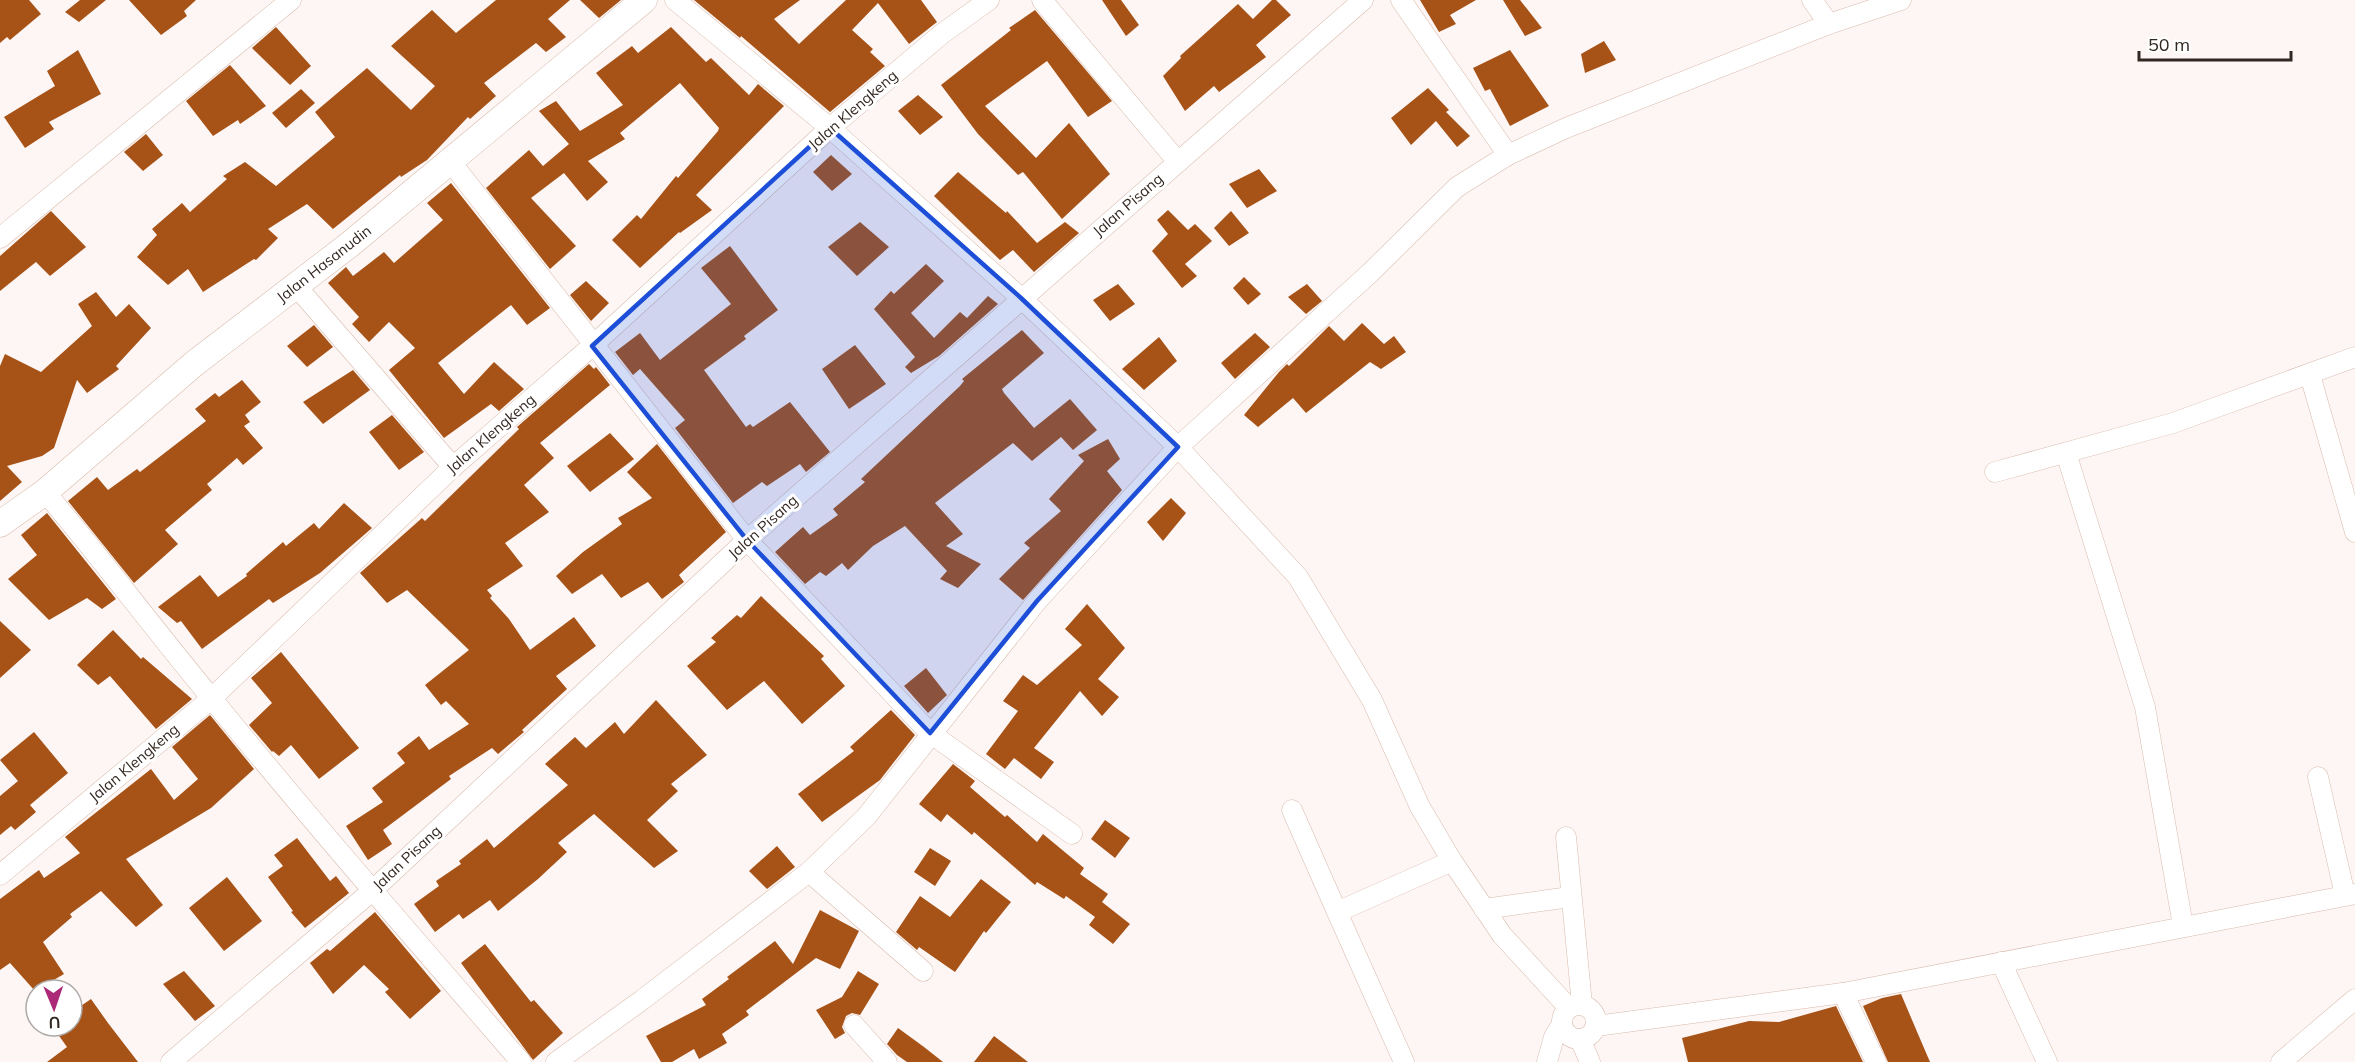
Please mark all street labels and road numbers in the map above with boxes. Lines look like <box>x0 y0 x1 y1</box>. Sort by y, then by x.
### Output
street label: Jalan Klengkeng <box>804 66 901 153</box>
street label: Jalan Pisang <box>1089 169 1167 240</box>
street label: Jalan Hasanudin <box>273 221 375 306</box>
street label: Jalan Klengkeng <box>442 390 539 477</box>
street label: Jalan Pisang <box>724 491 801 563</box>
street label: Jalan Klengkeng <box>85 719 183 806</box>
street label: Jalan Pisang <box>368 821 445 894</box>

